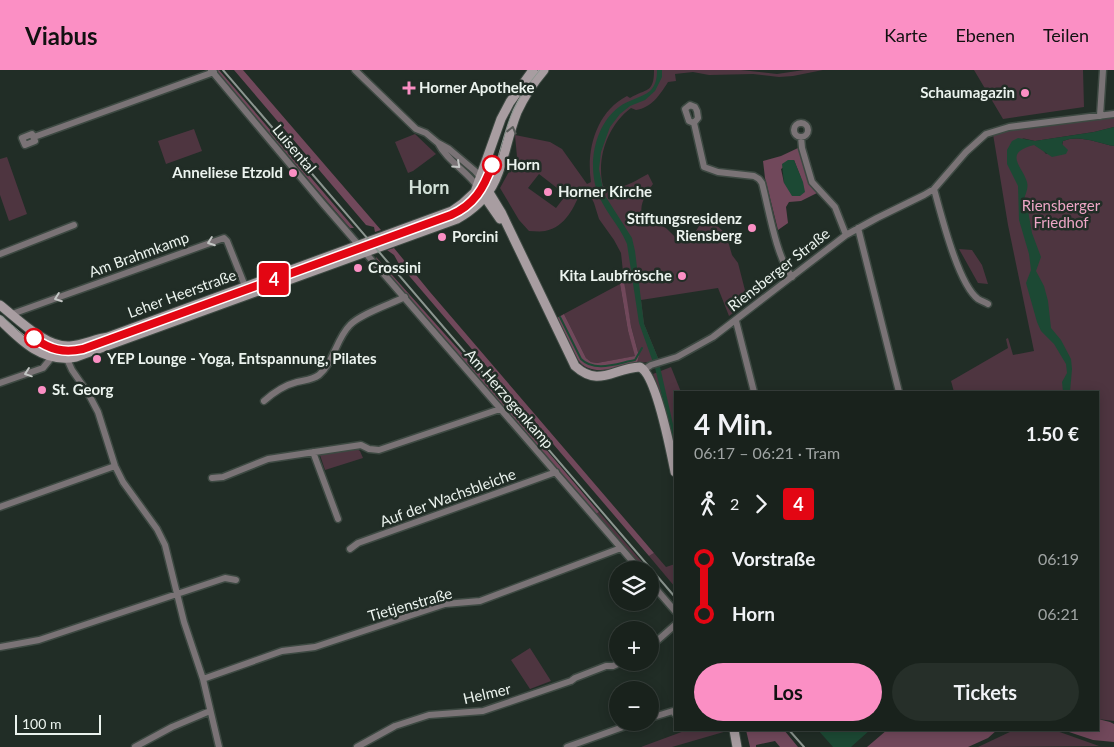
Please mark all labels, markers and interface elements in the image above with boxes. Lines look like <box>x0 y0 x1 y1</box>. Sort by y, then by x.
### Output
text: Viabus <box>25 21 98 50</box>
text: Karte <box>884 24 927 46</box>
text: Ebenen <box>955 24 1015 46</box>
text: Teilen <box>1043 24 1089 46</box>
place label: Horner Apotheke <box>419 78 535 96</box>
marker: Horner Apotheke <box>403 82 415 94</box>
place label: Schaumagazin <box>920 83 1015 101</box>
marker: Schaumagazin <box>1019 87 1031 99</box>
street label: Luisental <box>269 120 320 176</box>
one-way arrow <box>506 126 517 135</box>
marker: Horn <box>482 155 502 175</box>
place label: Horn <box>506 155 540 173</box>
one-way arrow <box>452 159 461 168</box>
place label: Anneliese Etzold <box>171 163 283 181</box>
marker: Anneliese Etzold <box>287 167 299 179</box>
district label: Horn <box>409 176 449 198</box>
place label: Horner Kirche <box>558 182 652 200</box>
marker: Horner Kirche <box>542 186 554 198</box>
park label: Riensberger Friedhof <box>1022 196 1101 231</box>
place label: Stiftungsresidenz Riensberg <box>627 209 742 244</box>
marker: Stiftungsresidenz Riensberg <box>746 222 758 234</box>
street label: Riensberger Straße <box>724 224 833 315</box>
place label: Porcini <box>452 227 498 245</box>
street label: Am Brahmkamp <box>86 228 191 281</box>
marker: Porcini <box>436 231 448 243</box>
one-way arrow <box>207 236 216 246</box>
place label: Crossini <box>368 258 421 276</box>
marker: Crossini <box>352 262 364 274</box>
line badge: 4 <box>258 263 290 295</box>
street label: Leher Heerstraße <box>125 265 238 321</box>
place label: Kita Laubfrösche <box>559 266 672 284</box>
text: 4 <box>269 268 279 290</box>
marker: Kita Laubfrösche <box>676 270 688 282</box>
one-way arrow <box>54 292 63 302</box>
unlabelled marker <box>24 328 44 348</box>
street label: Am Herzogenkamp <box>462 345 558 452</box>
place label: YEP Lounge - Yoga, Entspannung, Pilates <box>106 349 377 367</box>
marker: YEP Lounge - Yoga, Entspannung, Pilates <box>91 353 103 365</box>
one-way arrow <box>24 367 33 377</box>
place label: St. Georg <box>52 380 114 398</box>
marker: St. Georg <box>36 384 48 396</box>
text: 4 Min. <box>694 407 773 441</box>
text: 1.50 € <box>1026 422 1079 445</box>
text: 06:17 – 06:21 · Tram <box>694 443 840 462</box>
street label: Auf der Wachsbleiche <box>377 464 518 530</box>
icon: walk <box>694 490 722 518</box>
icon: forward <box>747 490 775 518</box>
text: 4 <box>793 493 804 515</box>
text: 2 <box>730 494 739 513</box>
text: Vorstraße <box>732 547 815 570</box>
text: 06:19 <box>1038 549 1079 568</box>
map controls <box>609 561 659 731</box>
button: layers <box>609 561 659 611</box>
street label: Tietjenstraße <box>366 583 454 625</box>
text: Horn <box>732 602 775 625</box>
text: 06:21 <box>1038 604 1079 623</box>
button: + <box>609 621 659 671</box>
button: Los <box>694 663 882 721</box>
button: Tickets <box>892 663 1079 721</box>
street label: Helmer <box>461 679 513 707</box>
button: − <box>609 681 659 731</box>
scale bar <box>15 712 101 735</box>
text: 100 m <box>22 715 61 732</box>

